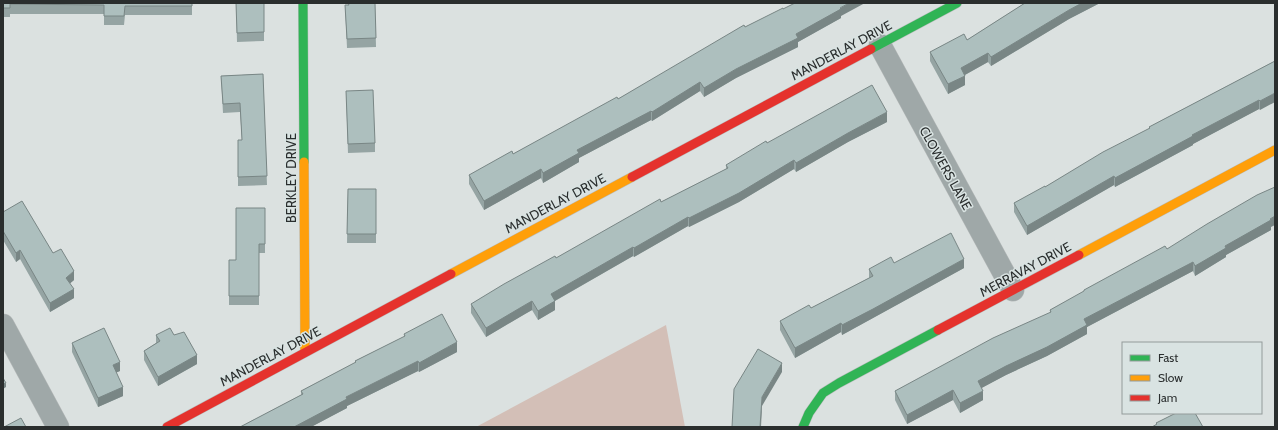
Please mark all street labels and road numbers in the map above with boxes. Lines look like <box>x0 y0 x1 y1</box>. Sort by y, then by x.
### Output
street label: MANDERLAY DRIVE <box>788 17 894 83</box>
street label: CLOWERS LANE <box>916 124 976 212</box>
street label: BERKLEY DRIVE <box>283 133 299 223</box>
street label: MANDERLAY DRIVE <box>502 170 608 236</box>
street label: MERRAVAY DRIVE <box>977 238 1073 300</box>
street label: MANDERLAY DRIVE <box>217 323 323 389</box>

